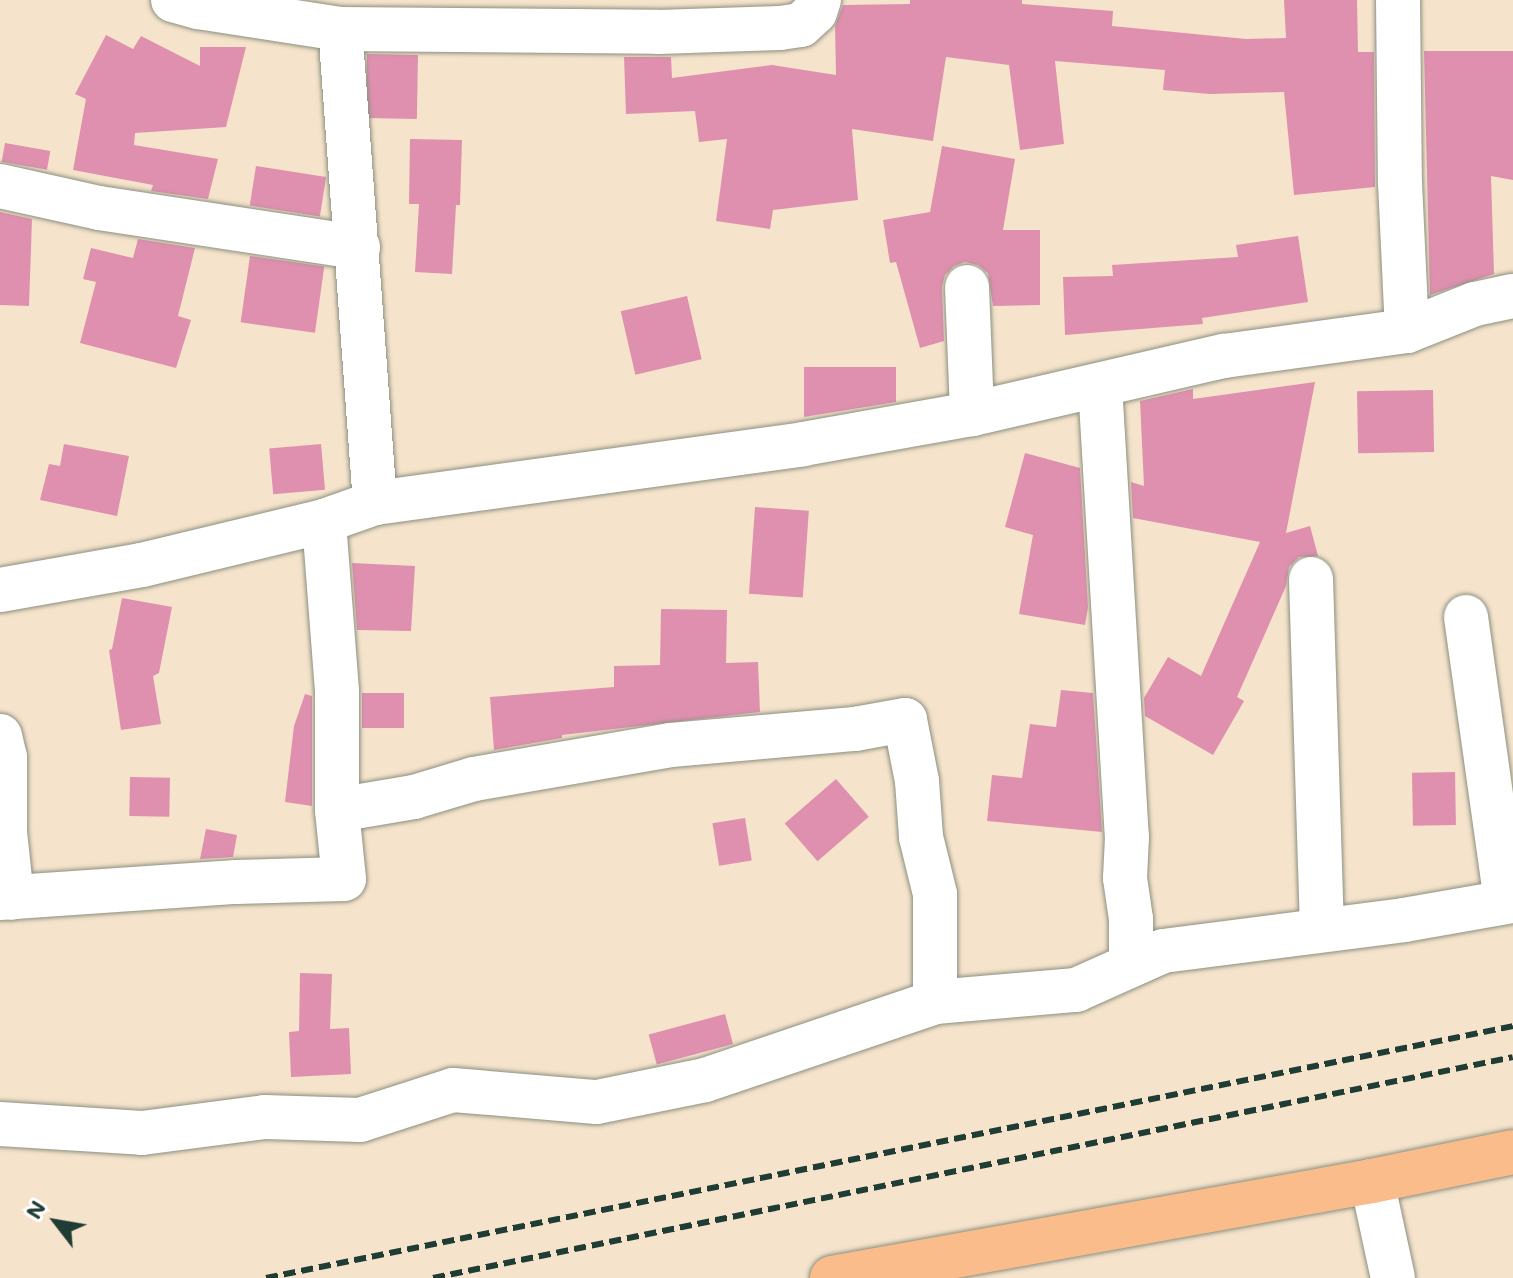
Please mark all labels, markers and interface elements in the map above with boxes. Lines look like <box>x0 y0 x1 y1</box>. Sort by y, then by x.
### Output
north arrow <box>16 1182 96 1262</box>
text: N <box>18 1195 52 1224</box>

